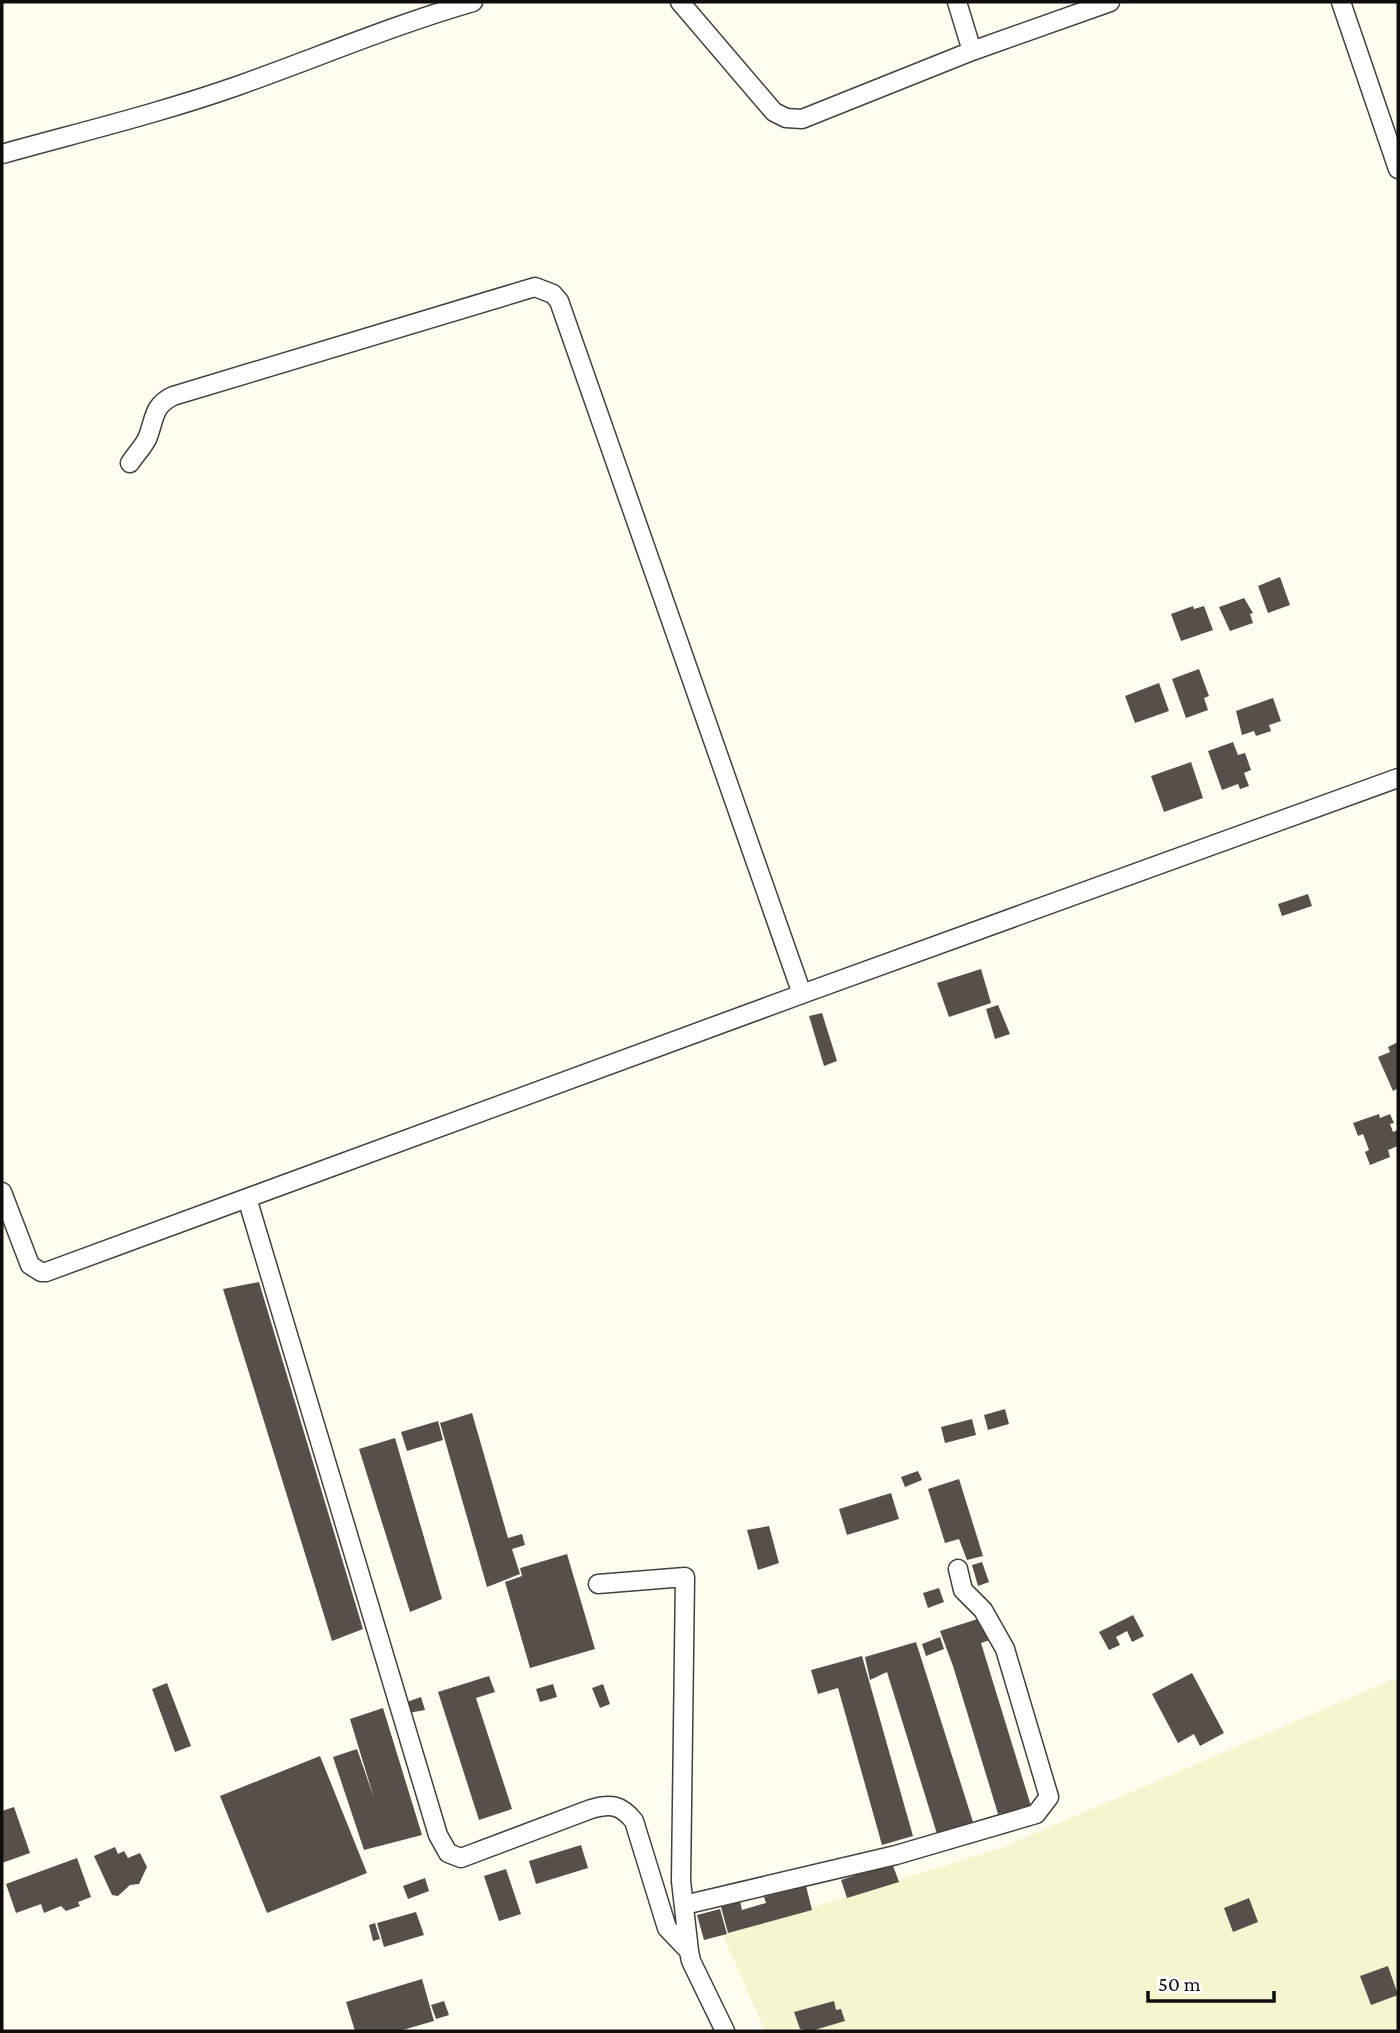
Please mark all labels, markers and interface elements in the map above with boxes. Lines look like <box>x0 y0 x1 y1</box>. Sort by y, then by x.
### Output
scale bar <box>1148 1960 1274 2004</box>
text: 50 m <box>1158 1972 1201 1996</box>

